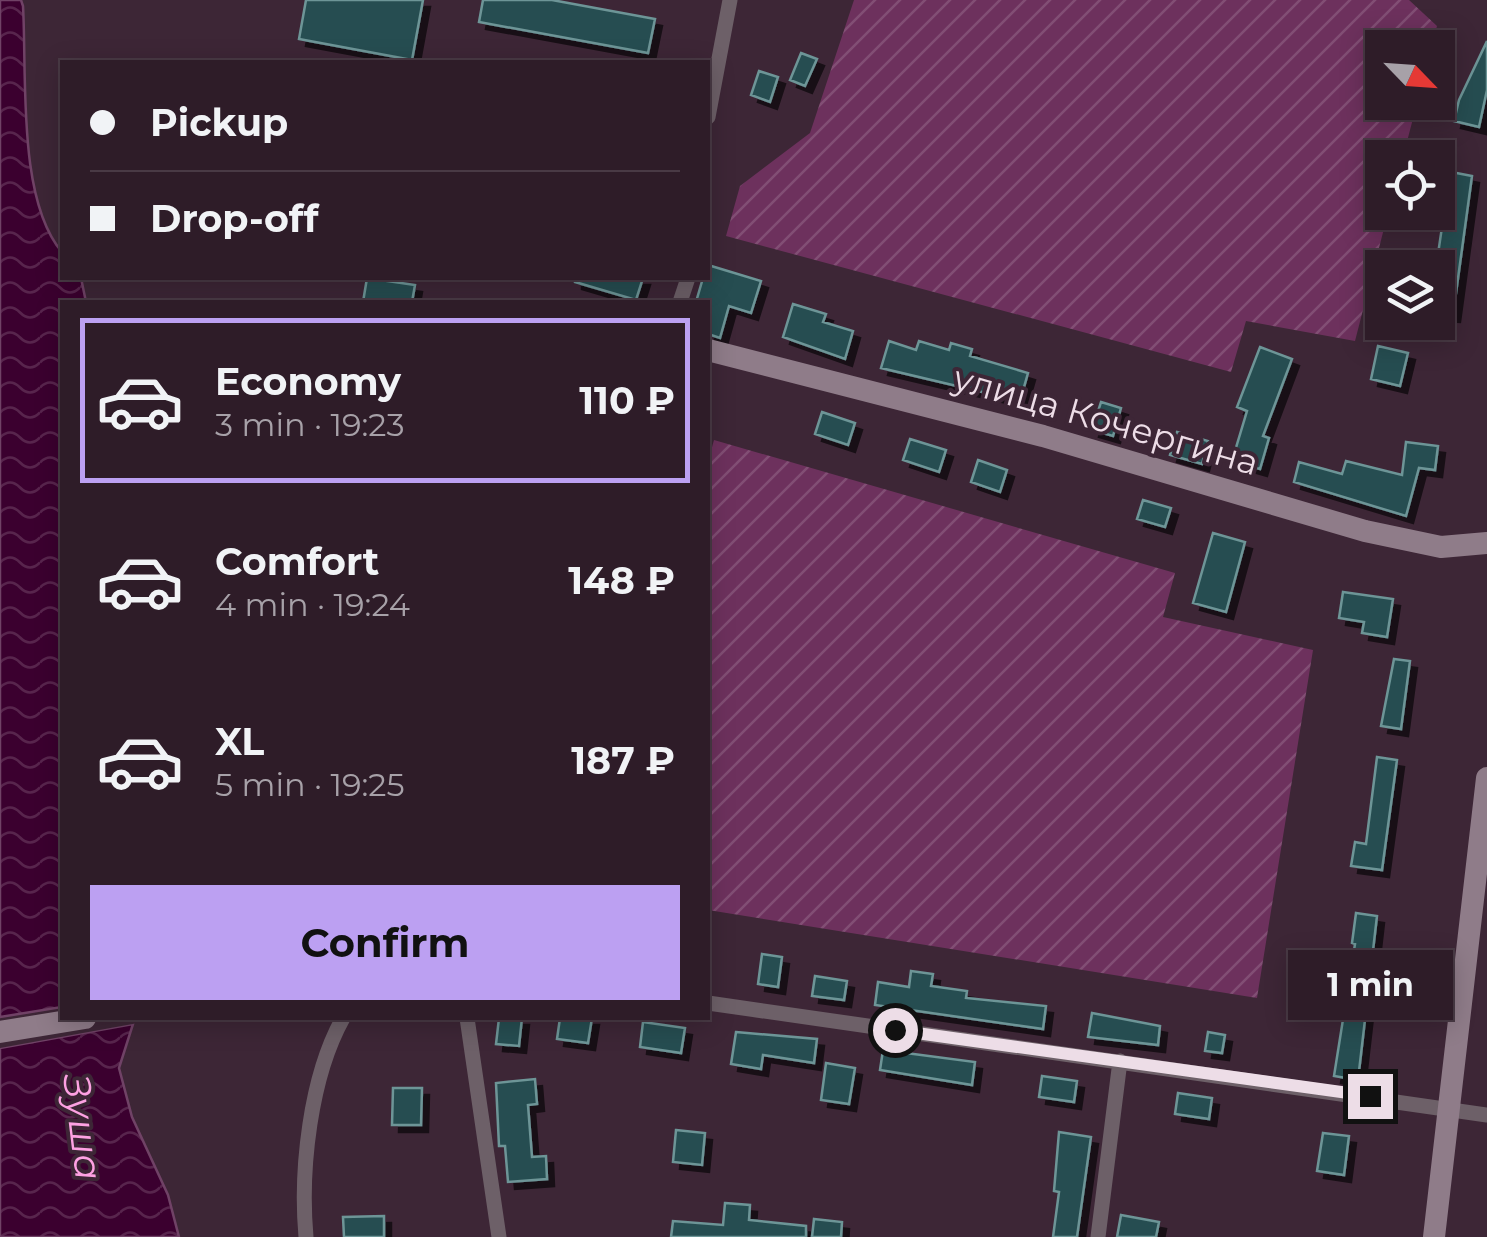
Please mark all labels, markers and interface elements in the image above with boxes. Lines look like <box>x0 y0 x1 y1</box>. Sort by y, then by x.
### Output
north arrow <box>1365 30 1455 120</box>
map controls <box>1365 30 1455 340</box>
text: Pickup <box>150 99 288 146</box>
button: locate <box>1365 140 1455 230</box>
text: Drop-off <box>150 195 319 242</box>
button: layers <box>1365 250 1455 340</box>
icon: car <box>95 356 185 446</box>
street label: улица Кочергина <box>947 356 1264 484</box>
text: Economy <box>215 358 401 405</box>
text: 110 ₽ <box>579 377 675 424</box>
text: 3 min · 19:23 <box>215 405 405 444</box>
icon: car <box>95 536 185 626</box>
text: Comfort <box>215 538 379 585</box>
text: 148 ₽ <box>568 557 675 604</box>
text: 4 min · 19:24 <box>215 585 410 624</box>
icon: car <box>95 716 185 806</box>
text: XL <box>215 718 264 765</box>
text: 187 ₽ <box>571 737 675 784</box>
text: 5 min · 19:25 <box>215 765 405 804</box>
button: Confirm <box>90 885 680 1000</box>
callout: 1 min <box>1288 951 1452 1021</box>
text: 1 min <box>1327 965 1414 1004</box>
route start <box>873 1008 918 1053</box>
water label: Зуша <box>53 1069 113 1183</box>
route end <box>1348 1074 1393 1119</box>

